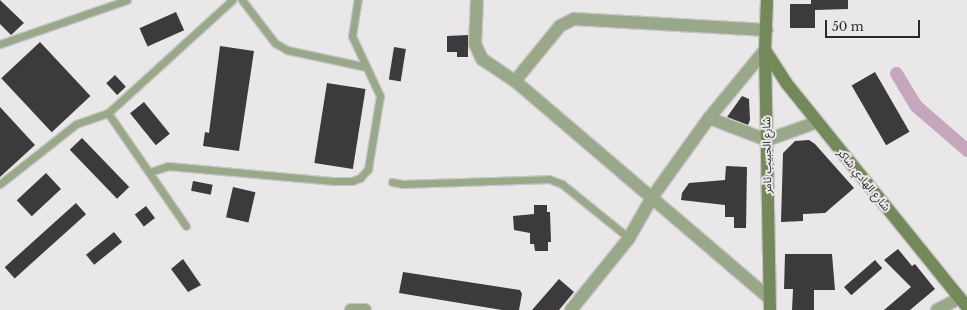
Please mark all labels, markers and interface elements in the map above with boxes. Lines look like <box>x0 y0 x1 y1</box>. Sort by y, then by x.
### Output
scale bar <box>827 12 922 38</box>
text: 50 m <box>832 19 864 34</box>
street label: شارع الحبيب ثامر <box>760 117 774 193</box>
street label: شارع الهادي شاكر <box>835 146 893 214</box>

